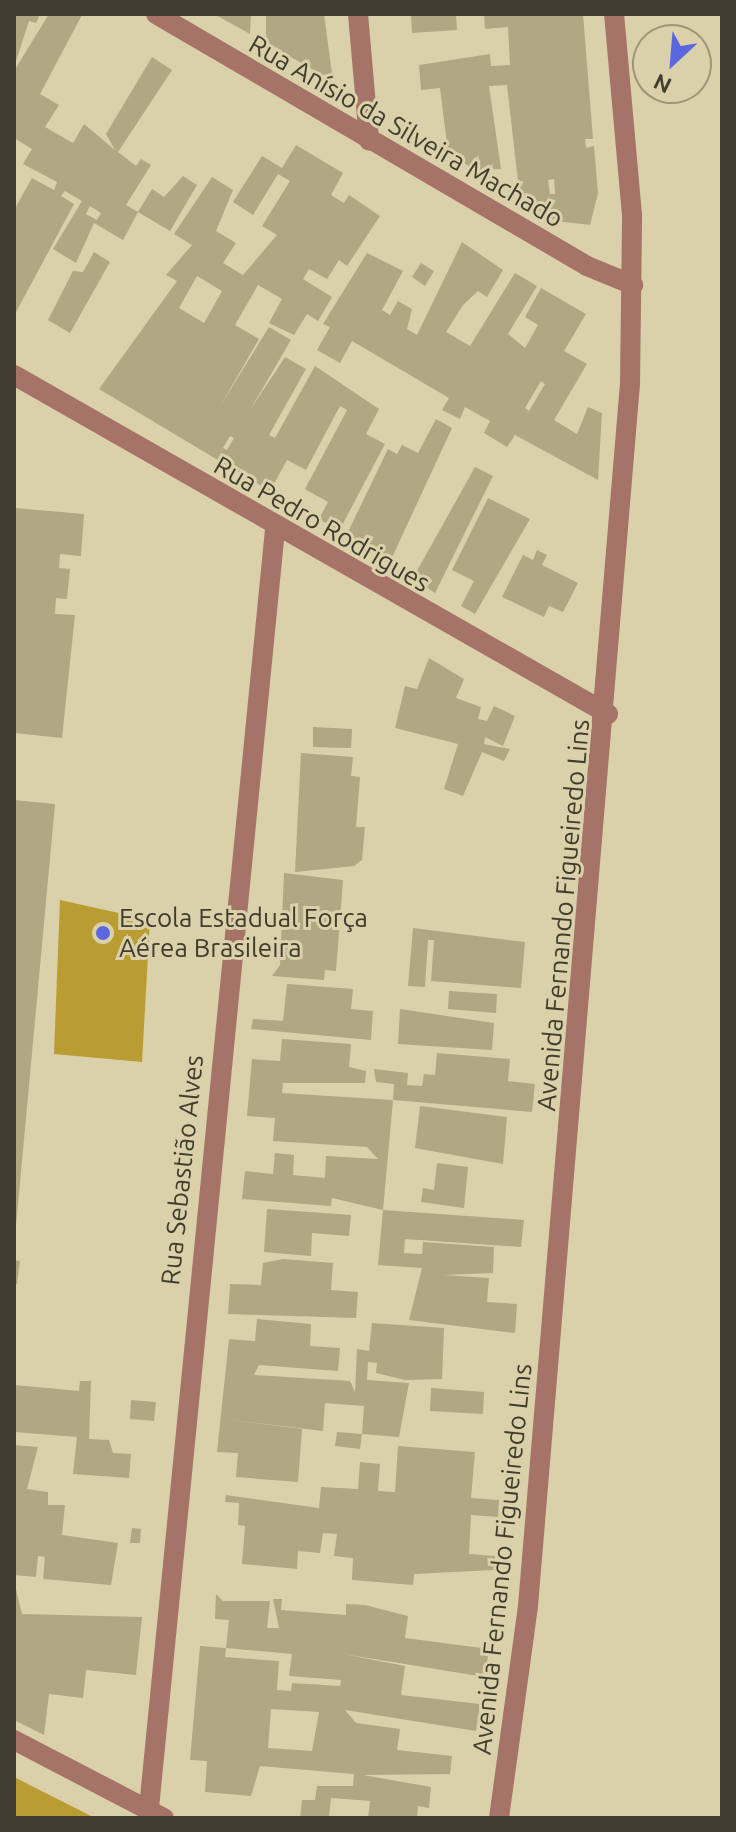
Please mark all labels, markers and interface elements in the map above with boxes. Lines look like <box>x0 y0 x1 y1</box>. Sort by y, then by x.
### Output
north arrow <box>632 24 712 104</box>
street label: Rua Anísio da Silveira Machado <box>243 28 569 234</box>
text: N <box>649 69 675 99</box>
street label: Rua Pedro Rodrigues <box>208 449 436 599</box>
street label: Avenida Fernando Figueiredo Lins <box>530 718 596 1112</box>
place label: Escola Estadual Força Aérea Brasileira <box>119 902 368 964</box>
marker: Escola Estadual Força Aérea Brasileira <box>94 924 112 942</box>
street label: Rua Sebastião Alves <box>154 1053 210 1287</box>
street label: Avenida Fernando Figueiredo Lins <box>466 1362 538 1756</box>

